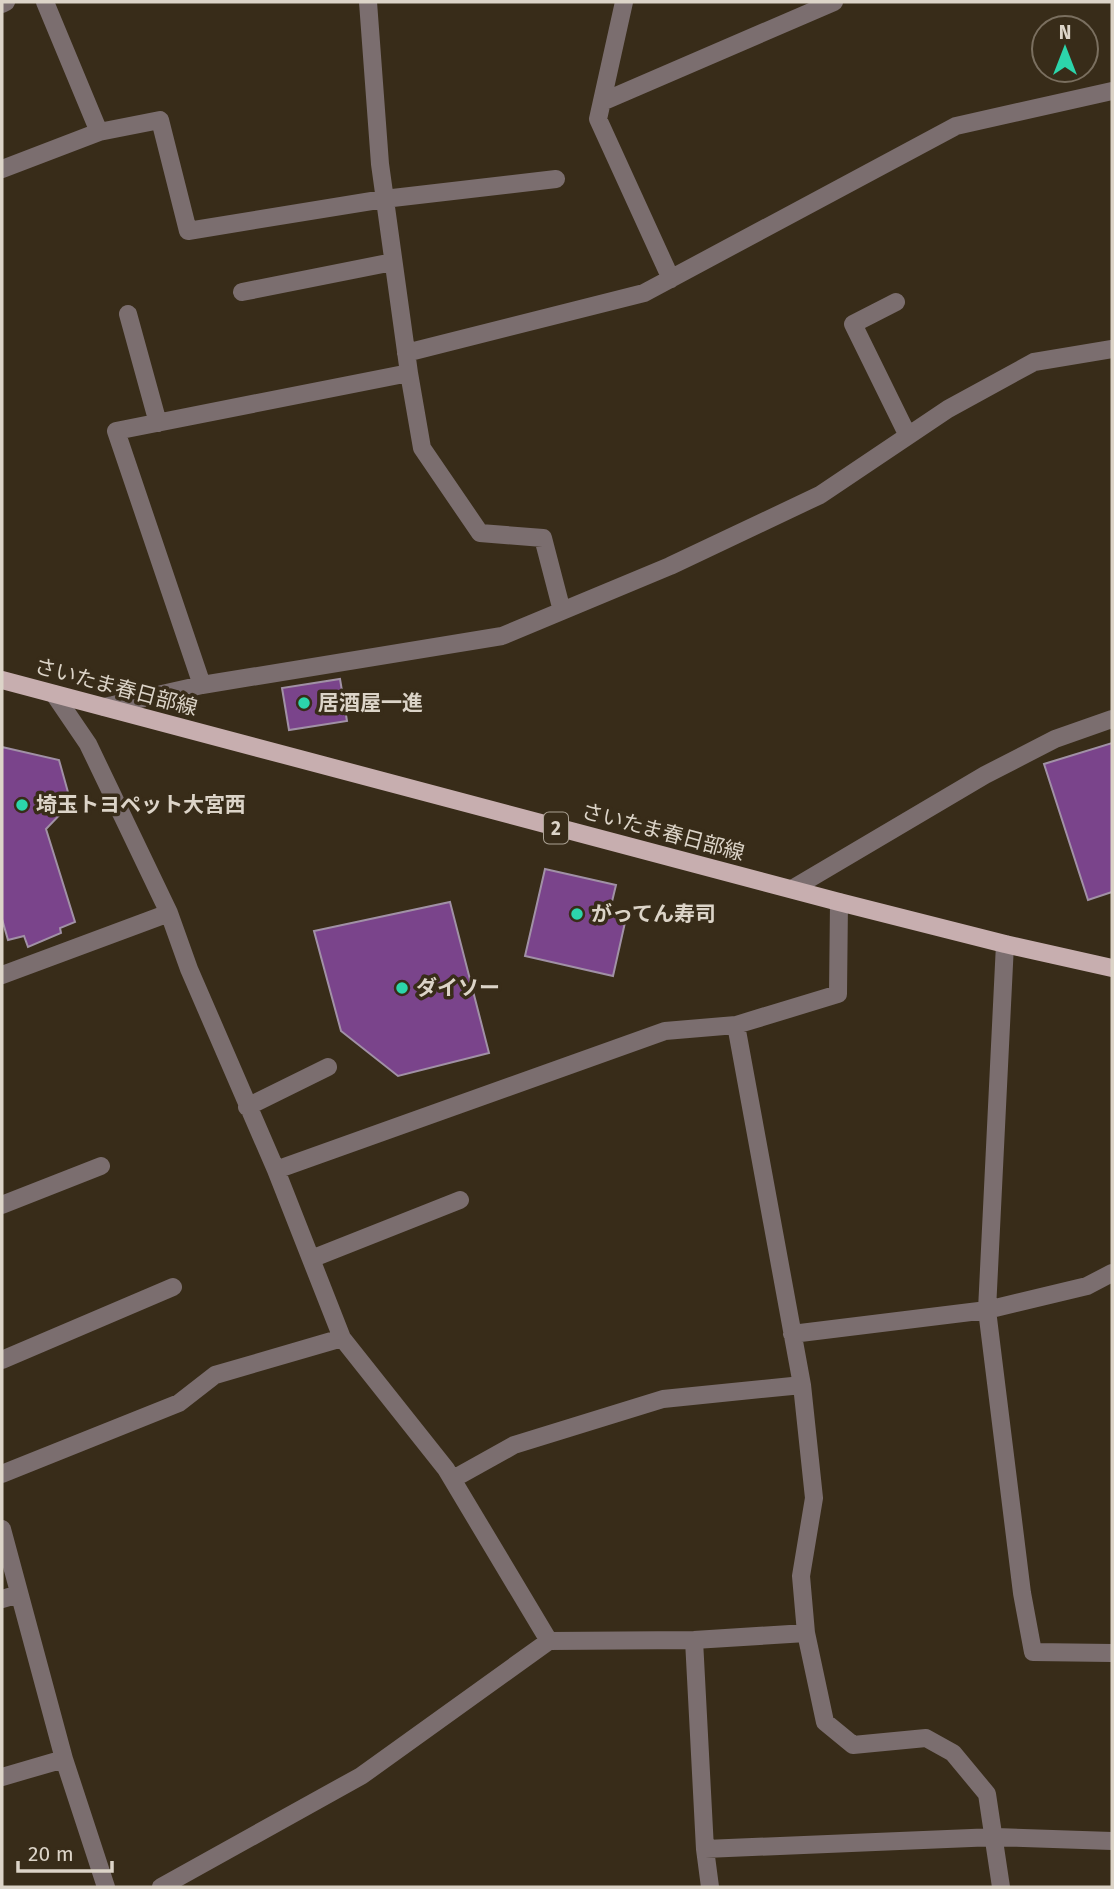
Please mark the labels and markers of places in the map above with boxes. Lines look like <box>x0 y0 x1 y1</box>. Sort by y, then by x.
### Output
place label: 居酒屋一進 <box>318 690 423 716</box>
marker: 居酒屋一進 <box>296 695 312 711</box>
place label: 埼玉トヨペット大宮西 <box>36 792 246 818</box>
marker: 埼玉トヨペット大宮西 <box>14 797 30 813</box>
place label: がってん寿司 <box>591 901 716 927</box>
marker: がってん寿司 <box>569 906 585 922</box>
place label: ダイソー <box>416 975 500 1001</box>
marker: ダイソー <box>394 980 410 996</box>

